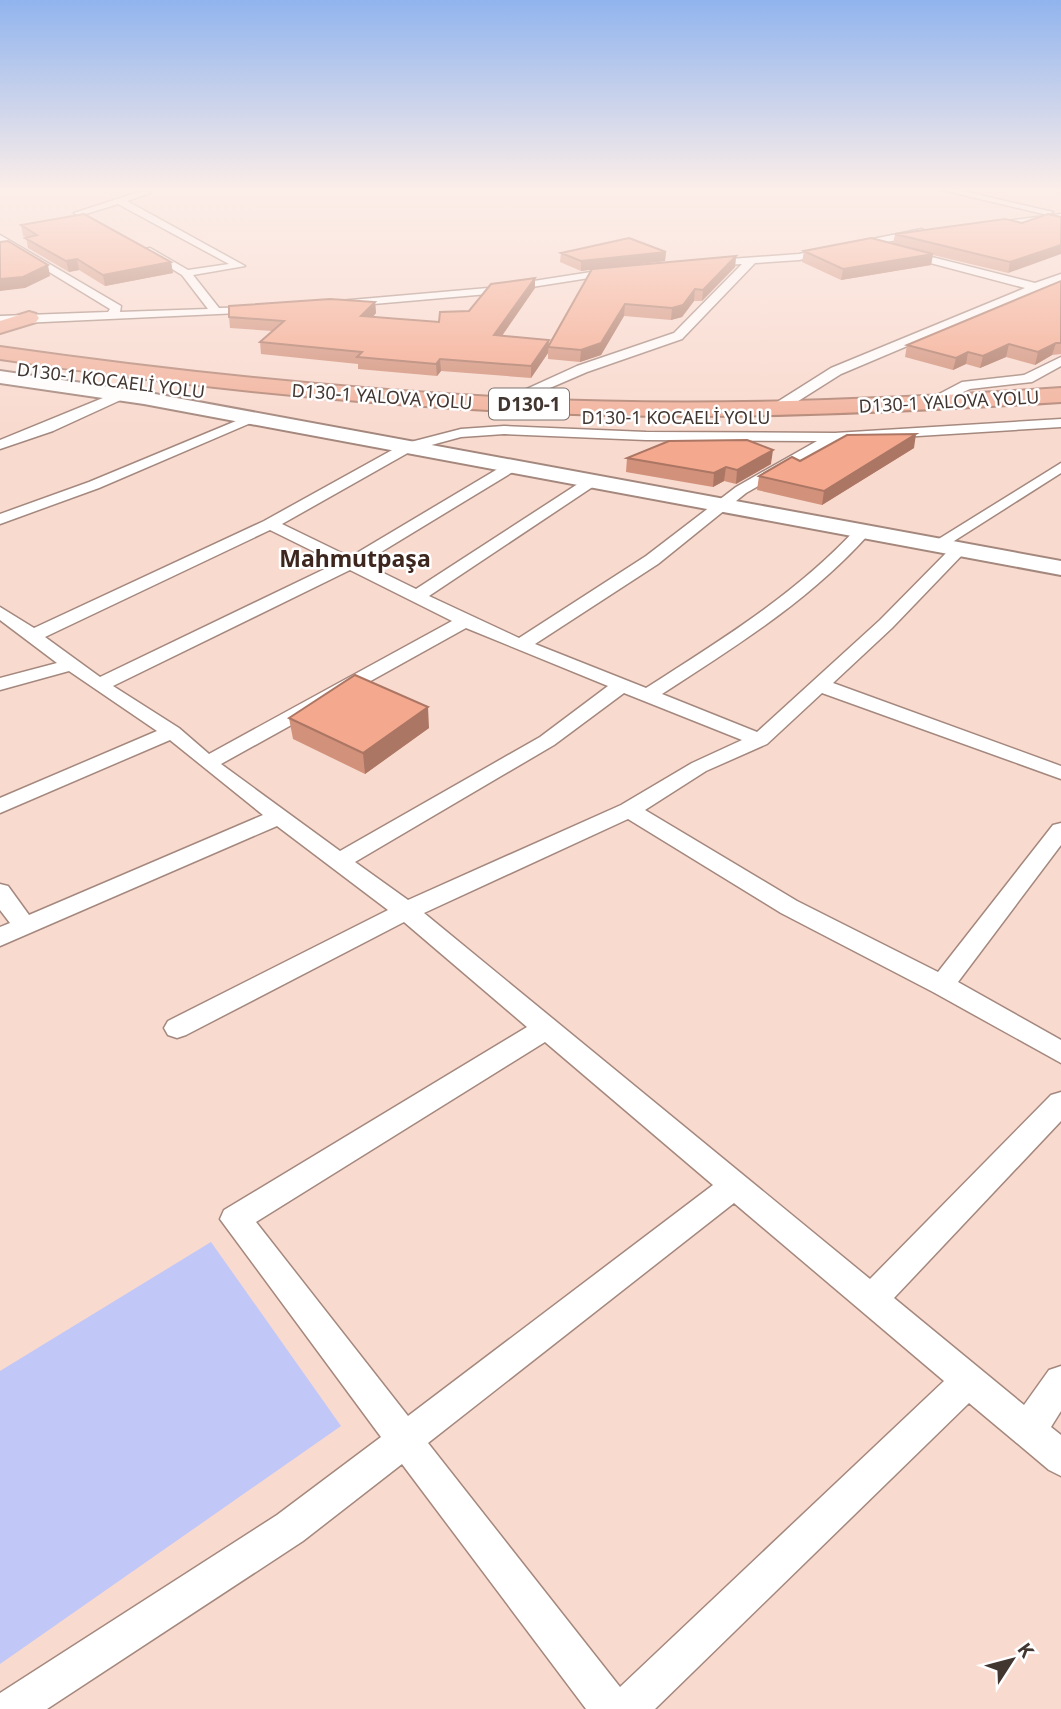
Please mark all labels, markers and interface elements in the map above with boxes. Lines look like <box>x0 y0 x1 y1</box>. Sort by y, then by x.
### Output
street label: D130-1 KOCAELİ YOLU <box>16 357 206 403</box>
street label: D130-1 YALOVA YOLU <box>291 378 473 414</box>
street label: D130-1 YALOVA YOLU <box>858 384 1040 418</box>
road number: D130-1 <box>489 388 569 420</box>
street label: D130-1 KOCAELİ YOLU <box>581 405 771 429</box>
district label: Mahmutpaşa <box>279 542 431 574</box>
north arrow <box>977 1625 1047 1695</box>
text: K <box>1012 1637 1040 1663</box>

